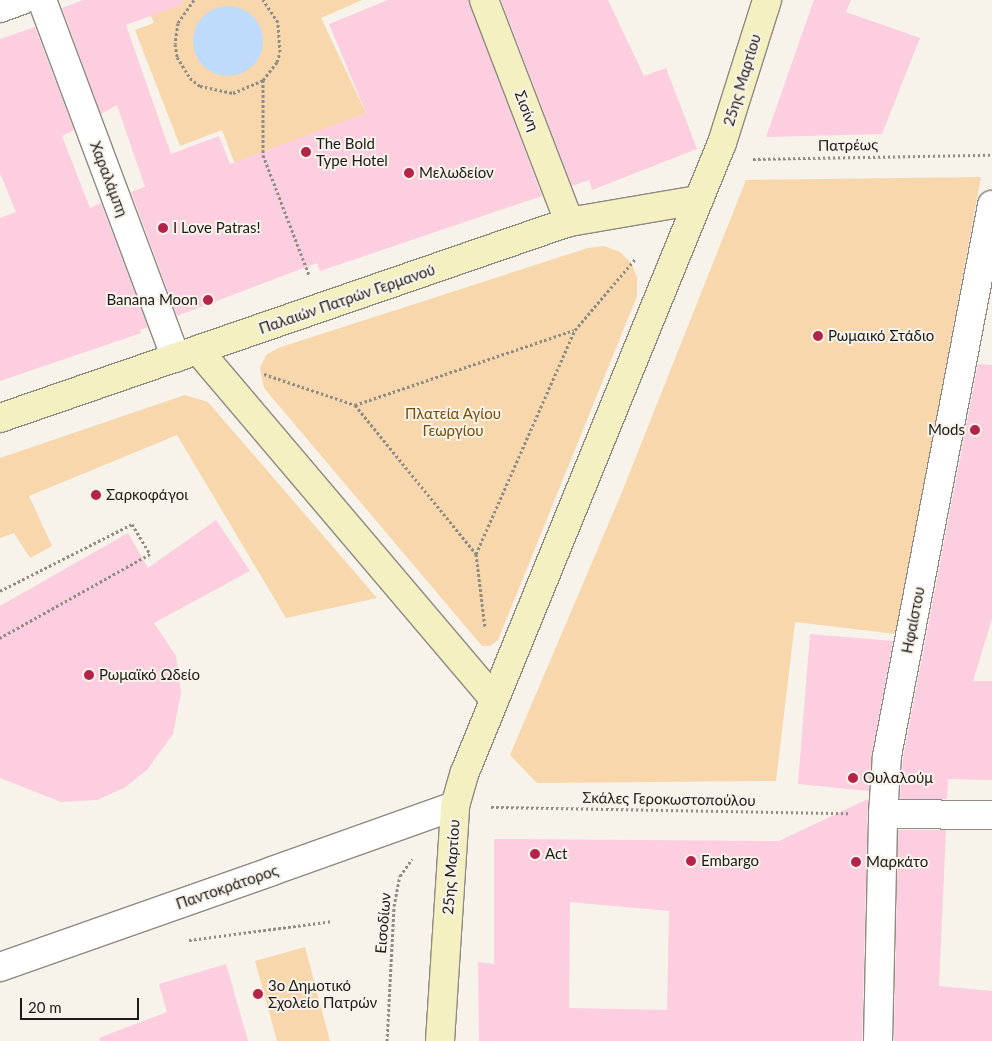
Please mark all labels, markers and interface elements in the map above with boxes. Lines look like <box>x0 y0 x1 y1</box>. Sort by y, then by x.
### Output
street label: 25ης Μαρτίου <box>719 32 765 128</box>
street label: Σισίνη <box>511 88 543 134</box>
place label: The Bold Type Hotel <box>316 134 388 169</box>
street label: Πατρέως <box>818 135 878 155</box>
street label: Χαραλάμπη <box>86 139 132 219</box>
marker: The Bold Type Hotel <box>300 146 312 158</box>
place label: Μελωδείον <box>419 164 494 182</box>
marker: Μελωδείον <box>403 167 415 179</box>
place label: I Love Patras! <box>173 219 261 237</box>
marker: I Love Patras! <box>157 222 169 234</box>
street label: Παλαιών Πατρών Γερμανού <box>257 260 437 338</box>
place label: Banana Moon <box>106 291 198 309</box>
marker: Banana Moon <box>202 294 214 306</box>
place label: Ρωμαικό Στάδιο <box>828 327 934 345</box>
marker: Ρωμαικό Στάδιο <box>812 330 824 342</box>
park label: Πλατεία Αγίου Γεωργίου <box>405 404 501 439</box>
place label: Mods <box>928 421 965 439</box>
marker: Mods <box>969 424 981 436</box>
place label: Σαρκοφάγοι <box>106 486 188 504</box>
marker: Σαρκοφάγοι <box>90 489 102 501</box>
street label: Ηφαίστου <box>898 585 928 655</box>
place label: Ρωμαϊκό Ωδείο <box>99 666 200 684</box>
marker: Ρωμαϊκό Ωδείο <box>83 669 95 681</box>
place label: Ουλαλούμ <box>863 769 933 787</box>
marker: Ουλαλούμ <box>847 772 859 784</box>
street label: Σκάλες Γεροκωστοπούλου <box>582 788 756 810</box>
street label: 25ης Μαρτίου <box>439 819 463 915</box>
place label: Act <box>545 845 567 863</box>
marker: Act <box>529 848 541 860</box>
place label: Embargo <box>701 852 759 870</box>
place label: Μαρκάτο <box>866 853 928 871</box>
marker: Embargo <box>685 855 697 867</box>
marker: Μαρκάτο <box>850 856 862 868</box>
street label: Παντοκράτορος <box>174 861 280 913</box>
street label: Εισοδίων <box>371 892 395 954</box>
place label: 3ο Δημοτικό Σχολείο Πατρών <box>268 976 377 1011</box>
scale bar <box>22 988 141 1020</box>
marker: 3ο Δημοτικό Σχολείο Πατρών <box>252 988 264 1000</box>
text: 20 m <box>28 998 62 1016</box>

